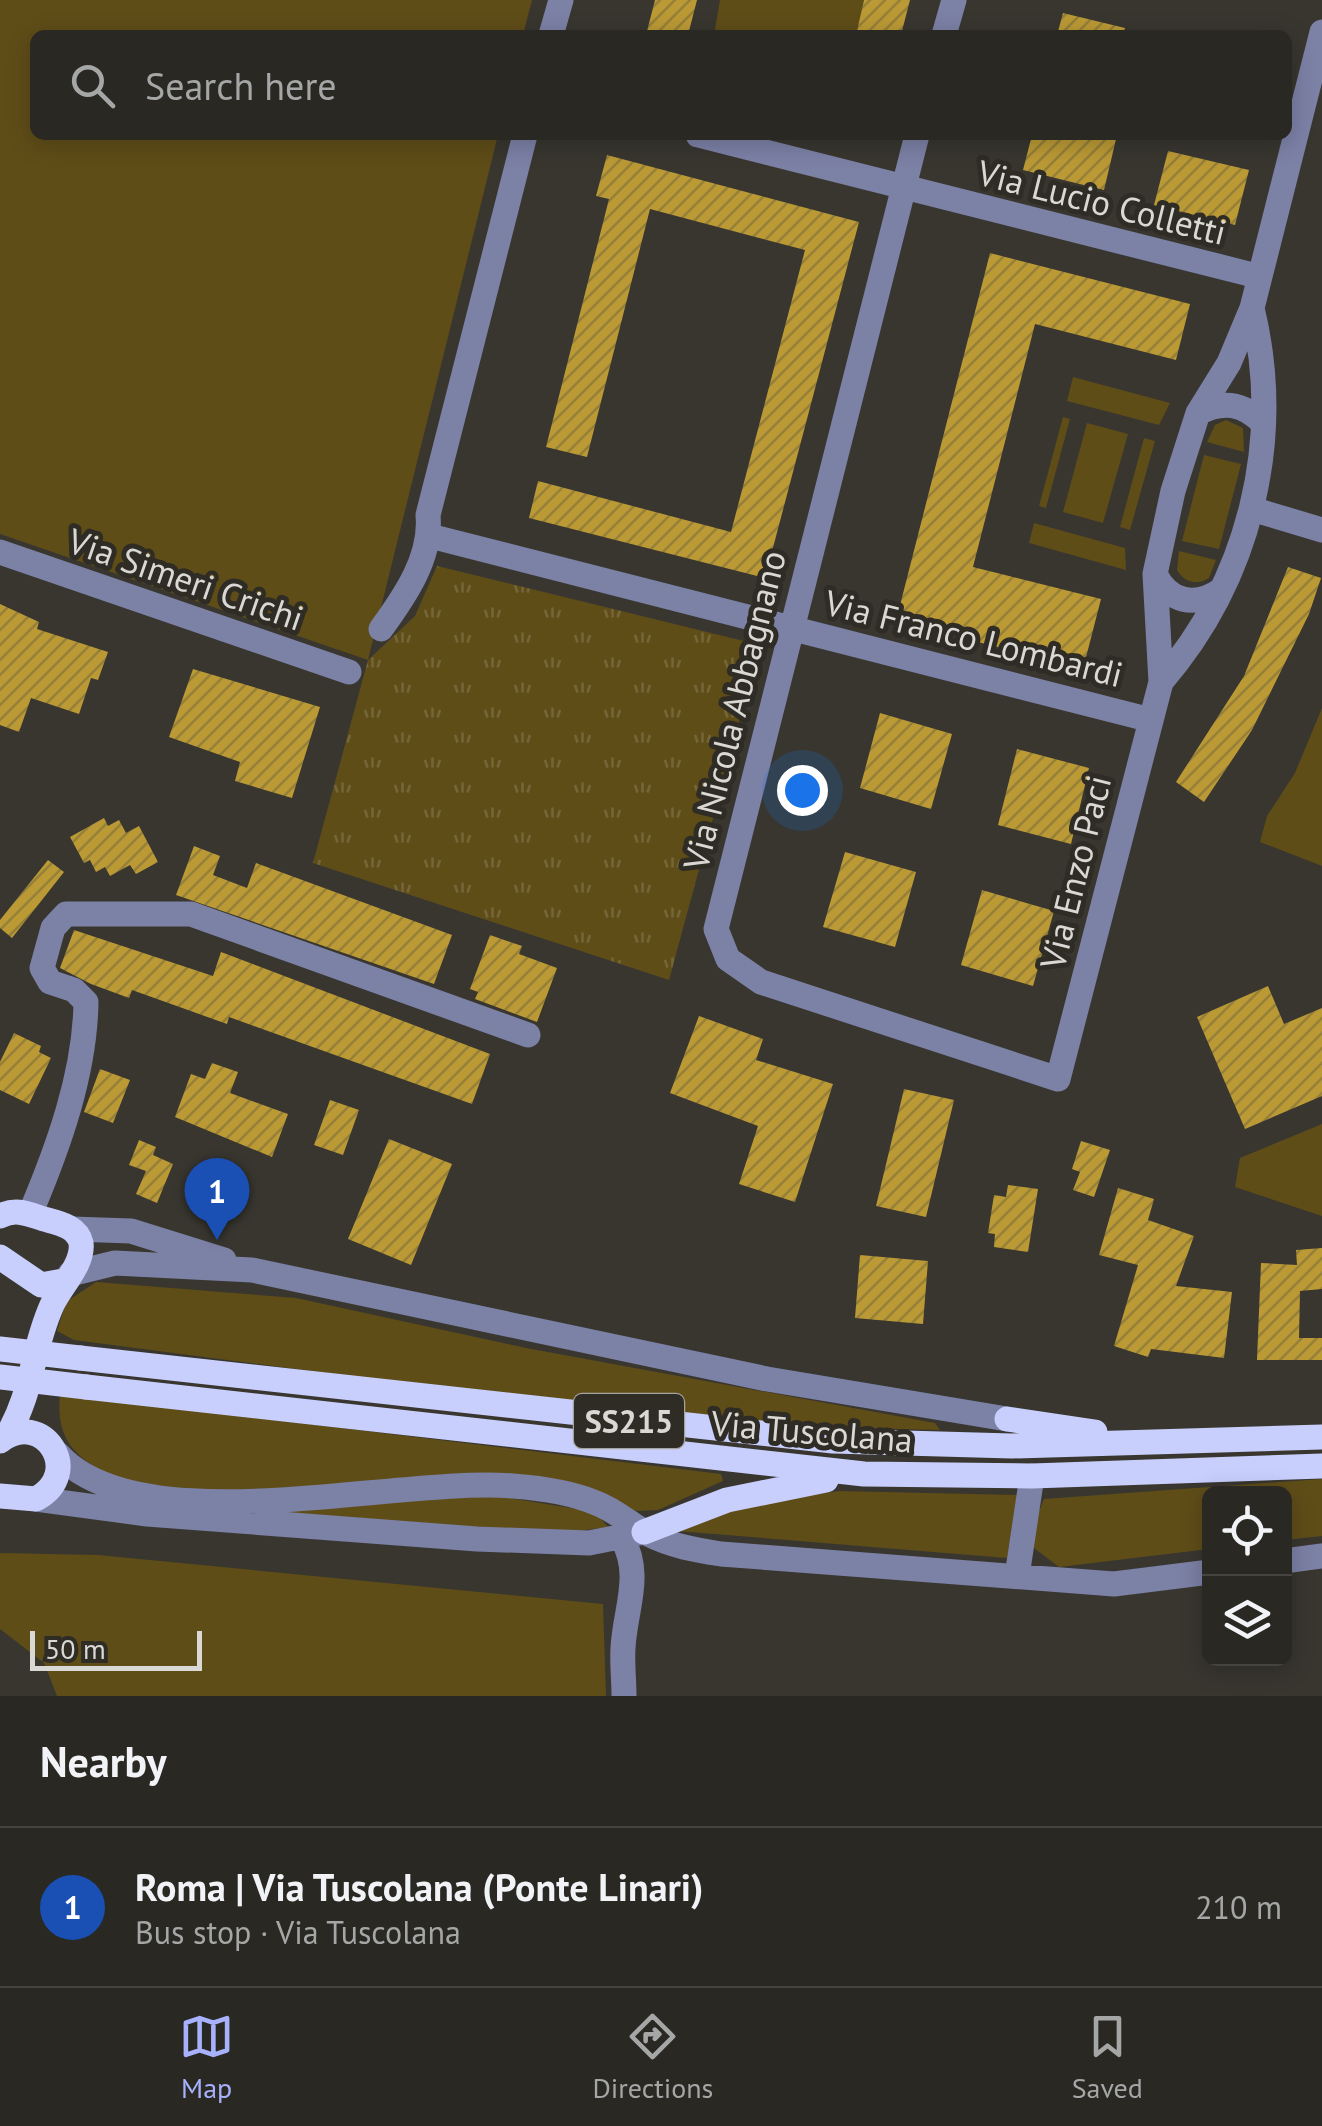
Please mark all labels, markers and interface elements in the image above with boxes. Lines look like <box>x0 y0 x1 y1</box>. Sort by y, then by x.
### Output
search box <box>30 30 1292 140</box>
icon: search <box>65 58 120 113</box>
text: Search here <box>145 61 337 110</box>
street label: Via Lucio Colletti <box>972 149 1231 255</box>
street label: Via Simeri Crichi <box>61 517 310 641</box>
street label: Via Nicola Abbagnano <box>672 546 796 875</box>
street label: Via Franco Lombardi <box>819 579 1128 697</box>
your location <box>777 765 828 816</box>
street label: Via Enzo Paci <box>1028 770 1121 975</box>
pin: 1 <box>184 1158 250 1240</box>
road number: SS215 <box>574 1394 684 1448</box>
street label: Via Tuscolana <box>708 1399 915 1463</box>
map controls <box>1202 1486 1292 1666</box>
button: locate <box>1202 1486 1292 1576</box>
button: layers <box>1202 1576 1292 1666</box>
scale bar <box>30 1626 202 1670</box>
text: 50 m <box>45 1630 106 1667</box>
text: Nearby <box>40 1734 167 1789</box>
text: Roma | Via Tuscolana (Ponte Linari) <box>135 1862 703 1911</box>
text: 1 <box>63 1886 82 1928</box>
text: 210 m <box>1195 1886 1282 1928</box>
text: Bus stop · Via Tuscolana <box>135 1911 461 1953</box>
tab: Map <box>179 2009 234 2106</box>
tab: Directions <box>592 2009 713 2106</box>
tab: Saved <box>1072 2009 1143 2106</box>

